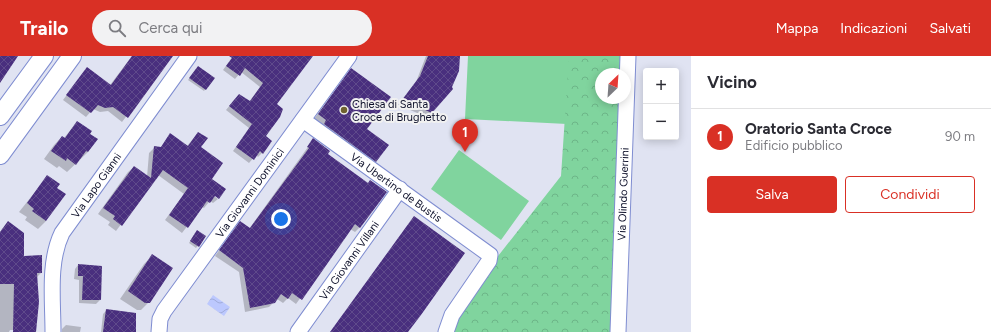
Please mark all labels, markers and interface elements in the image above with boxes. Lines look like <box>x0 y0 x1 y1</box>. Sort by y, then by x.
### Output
search box <box>92 10 372 46</box>
text: Trailo <box>20 17 68 40</box>
icon: search <box>106 17 128 39</box>
text: Cerca qui <box>138 19 202 37</box>
text: Mappa <box>776 20 818 37</box>
text: Indicazioni <box>840 20 907 37</box>
text: Salvati <box>929 20 971 37</box>
north arrow <box>595 68 631 104</box>
map controls <box>643 68 679 140</box>
button: + <box>643 68 679 104</box>
text: Vicino <box>707 72 757 92</box>
place label: Chiesa di Santa Croce di Brughetto <box>352 98 446 124</box>
button: − <box>643 104 679 140</box>
marker: Chiesa di Santa Croce di Brughetto <box>339 105 349 115</box>
pin: 1 <box>452 119 478 152</box>
text: Oratorio Santa Croce <box>745 120 892 138</box>
text: 1 <box>717 129 723 144</box>
text: 90 m <box>945 129 975 144</box>
text: Edificio pubblico <box>745 138 843 153</box>
street label: Via Giovanni Dominici <box>213 145 287 240</box>
street label: Via Olindo Guerrini <box>615 147 631 241</box>
street label: Via Lapo Gianni <box>69 150 124 220</box>
street label: Via Ubertino de Bustis <box>348 150 444 225</box>
button: Salva <box>707 176 837 213</box>
button: Condividi <box>845 176 975 213</box>
your location <box>271 209 291 229</box>
street label: Via Giovanni Villani <box>317 218 382 302</box>

